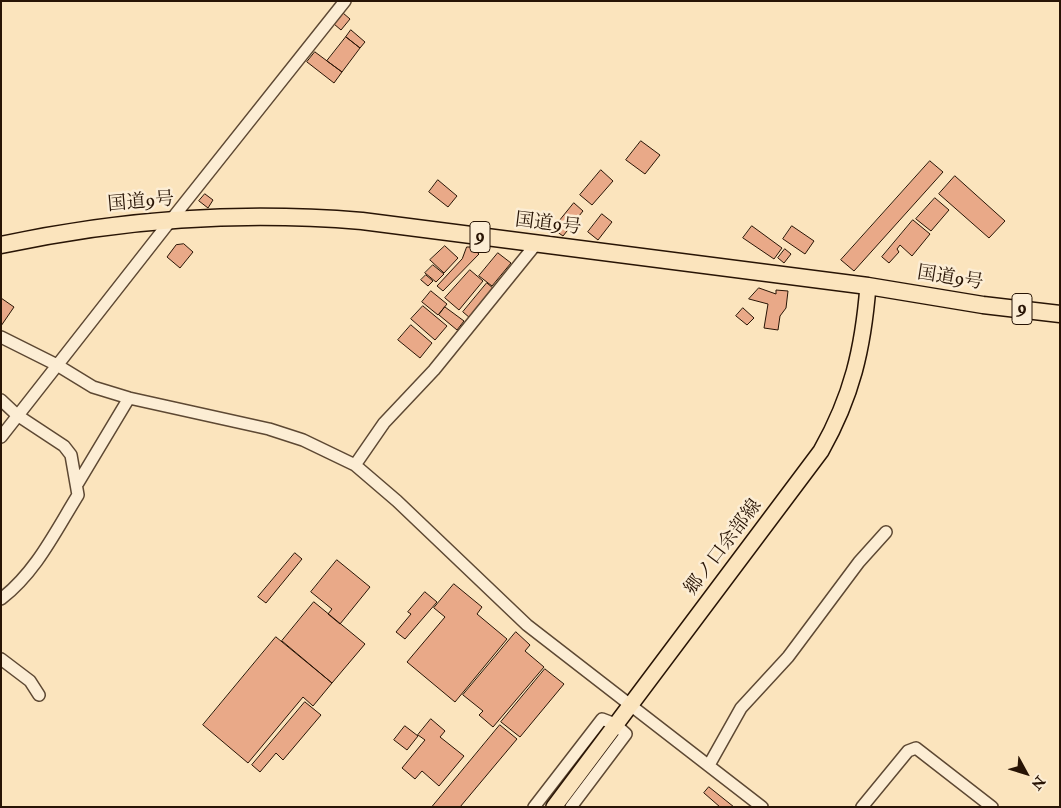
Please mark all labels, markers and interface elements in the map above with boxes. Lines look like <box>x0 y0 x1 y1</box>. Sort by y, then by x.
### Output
street label: 国道9号 <box>107 189 175 217</box>
street label: 国道9号 <box>513 210 583 240</box>
road number: 9 <box>470 222 490 252</box>
street label: 国道9号 <box>915 263 985 295</box>
road number: 9 <box>1012 294 1032 324</box>
street label: 郷ノ口余部線 <box>681 496 767 600</box>
north arrow <box>1001 748 1051 798</box>
text: N <box>1027 773 1049 793</box>

